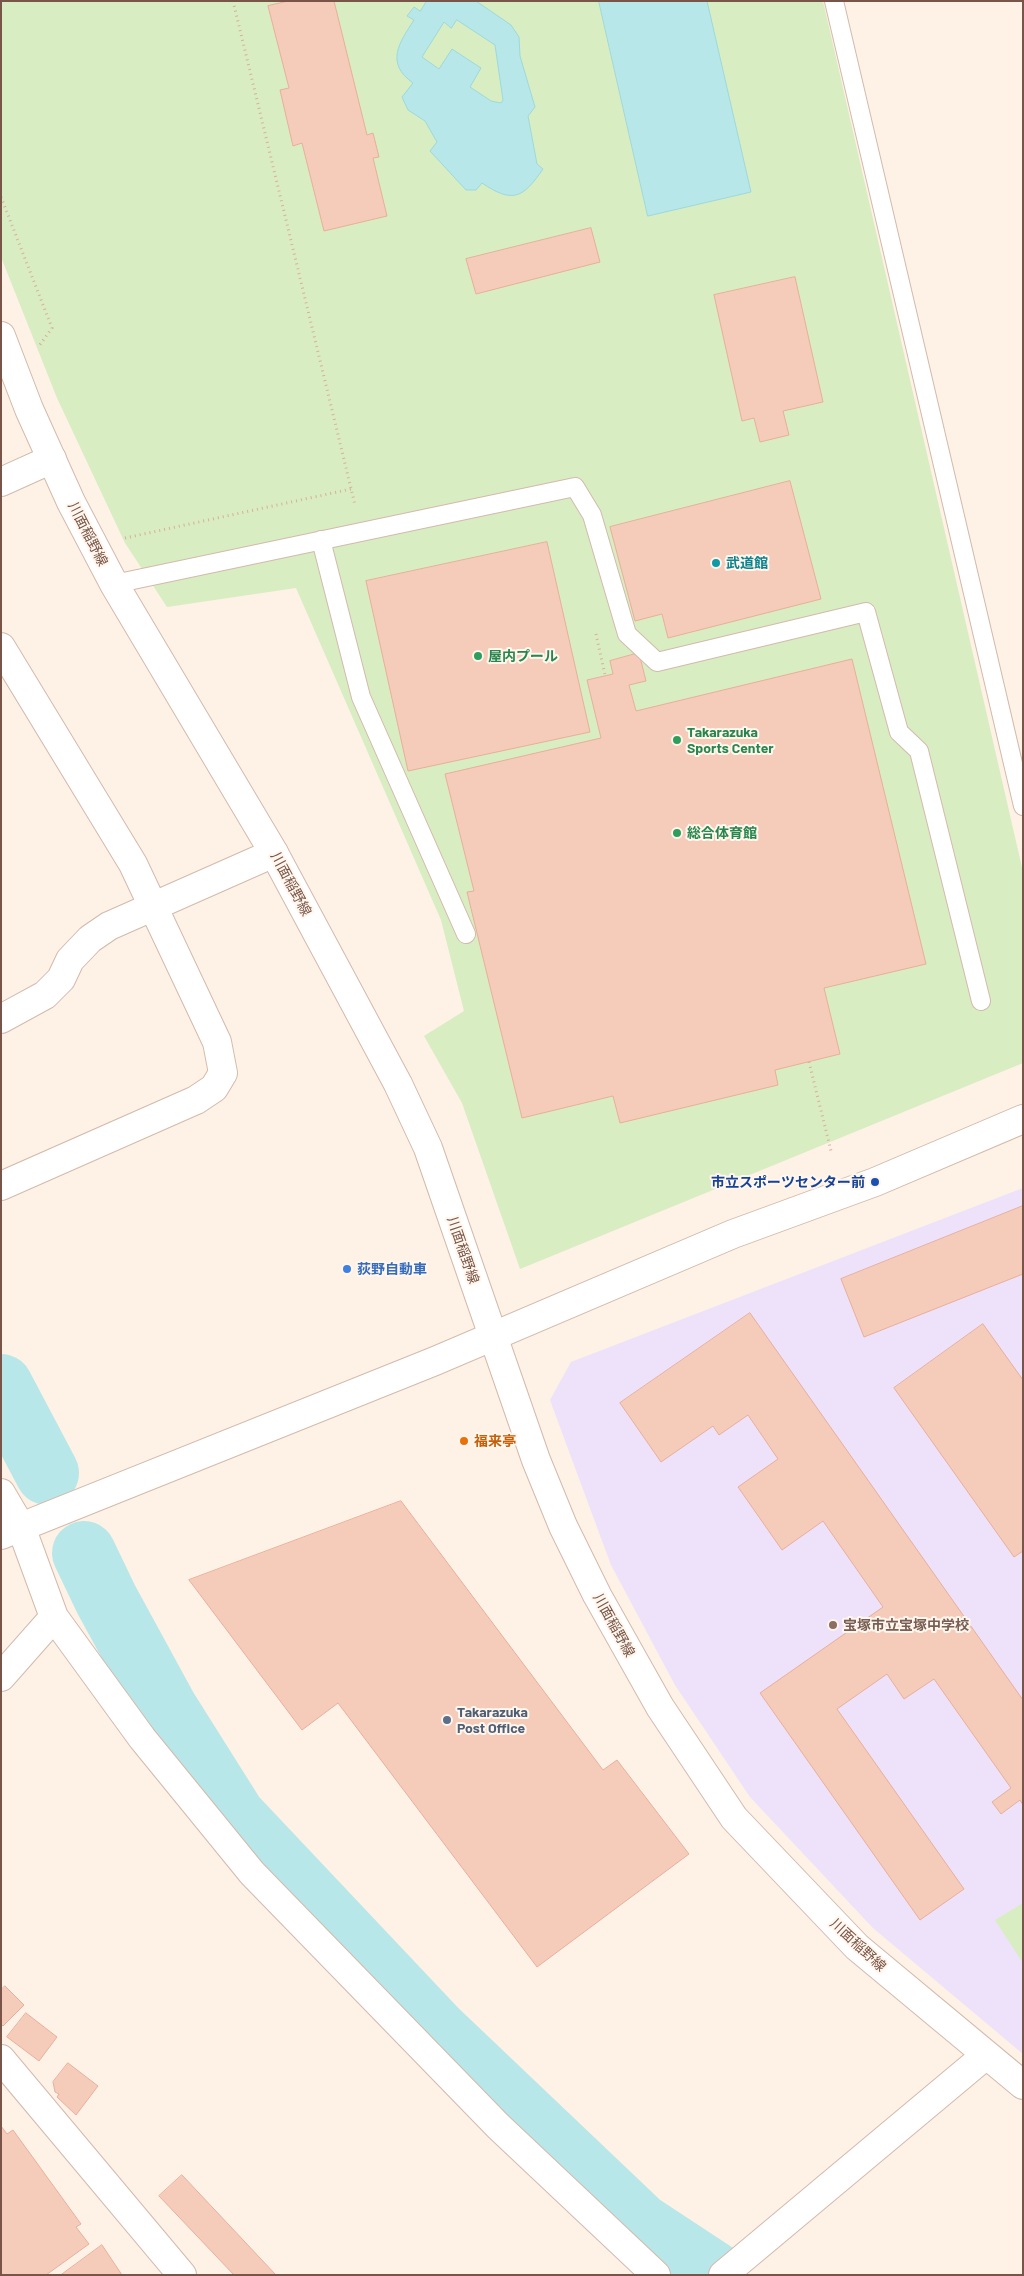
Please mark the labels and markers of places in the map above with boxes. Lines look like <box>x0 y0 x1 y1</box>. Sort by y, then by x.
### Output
place label: 武道館 <box>726 555 768 571</box>
marker: 武道館 <box>710 557 722 569</box>
place label: 屋内プール <box>488 648 558 664</box>
marker: 屋内プール <box>472 650 484 662</box>
place label: Takarazuka Sports Center <box>687 724 774 756</box>
marker: Takarazuka Sports Center <box>671 734 683 746</box>
place label: 総合体育館 <box>687 825 757 841</box>
marker: 総合体育館 <box>671 827 683 839</box>
place label: 市立スポーツセンター前 <box>711 1174 865 1190</box>
marker: 市立スポーツセンター前 <box>869 1176 881 1188</box>
place label: 荻野自動車 <box>357 1261 427 1277</box>
marker: 荻野自動車 <box>341 1263 353 1275</box>
place label: 福来亭 <box>474 1433 516 1449</box>
marker: 福来亭 <box>458 1435 470 1447</box>
place label: 宝塚市立宝塚中学校 <box>843 1617 969 1633</box>
marker: 宝塚市立宝塚中学校 <box>827 1619 839 1631</box>
place label: Takarazuka Post Office <box>457 1704 528 1736</box>
marker: Takarazuka Post Office <box>441 1714 453 1726</box>

